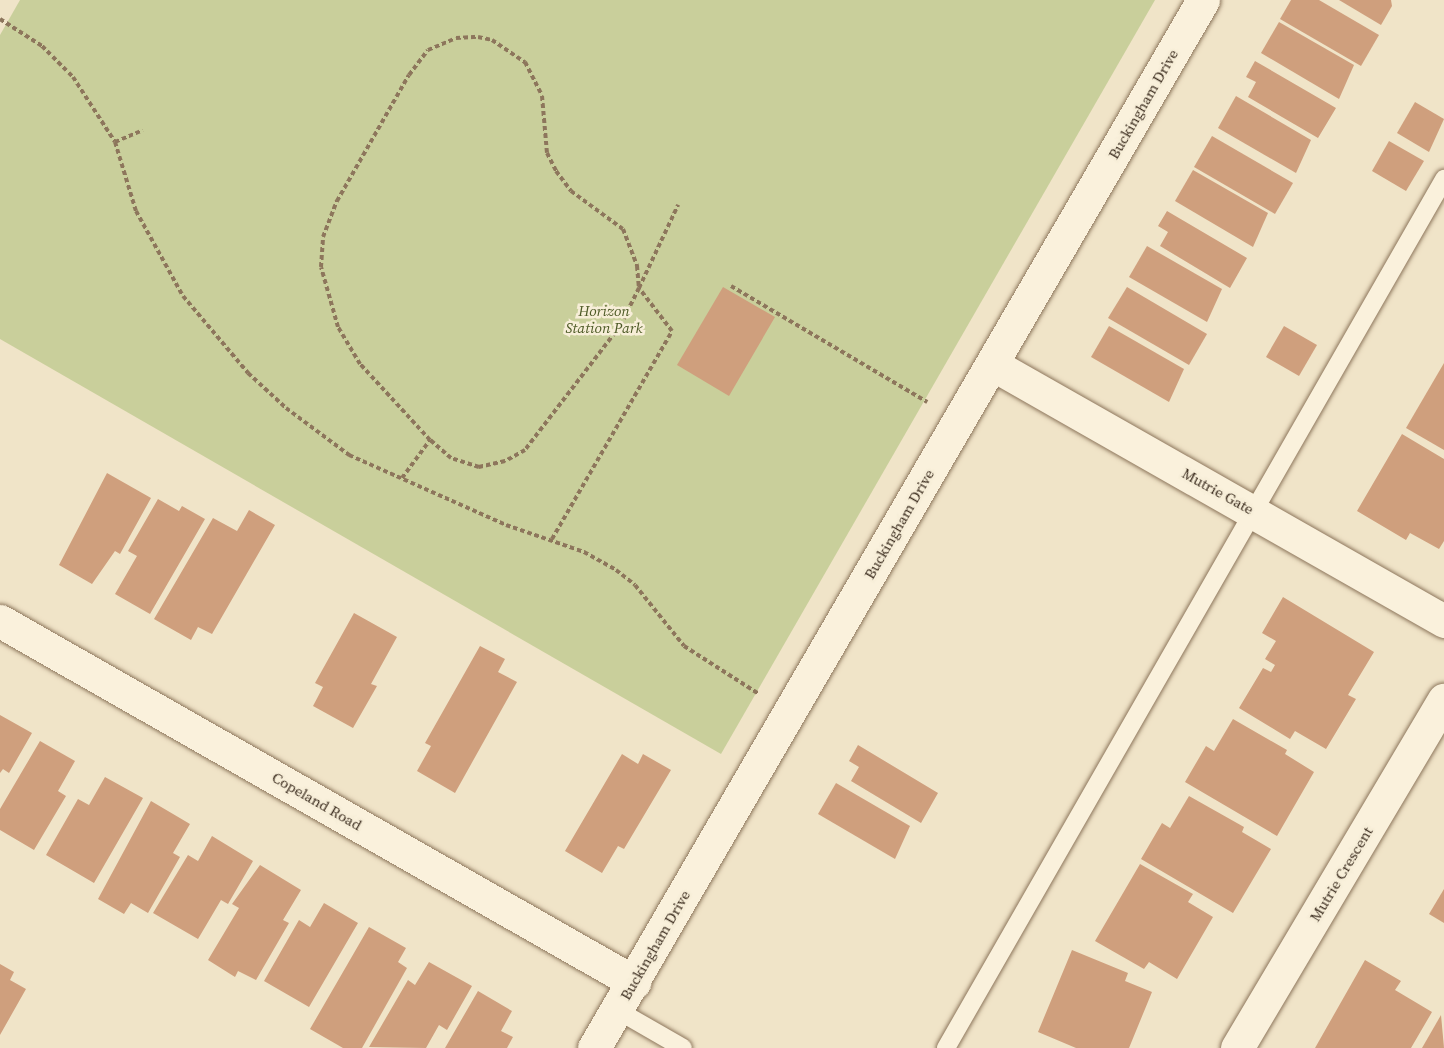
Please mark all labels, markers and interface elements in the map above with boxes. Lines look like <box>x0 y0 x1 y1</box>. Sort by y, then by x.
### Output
street label: Buckingham Drive <box>1104 46 1182 162</box>
park label: Horizon Station Park <box>565 301 643 336</box>
street label: Mutrie Gate <box>1179 464 1257 518</box>
street label: Buckingham Drive <box>860 466 938 582</box>
street label: Copeland Road <box>269 768 365 834</box>
street label: Mutrie Crescent <box>1306 823 1376 925</box>
street label: Buckingham Drive <box>616 887 694 1003</box>

